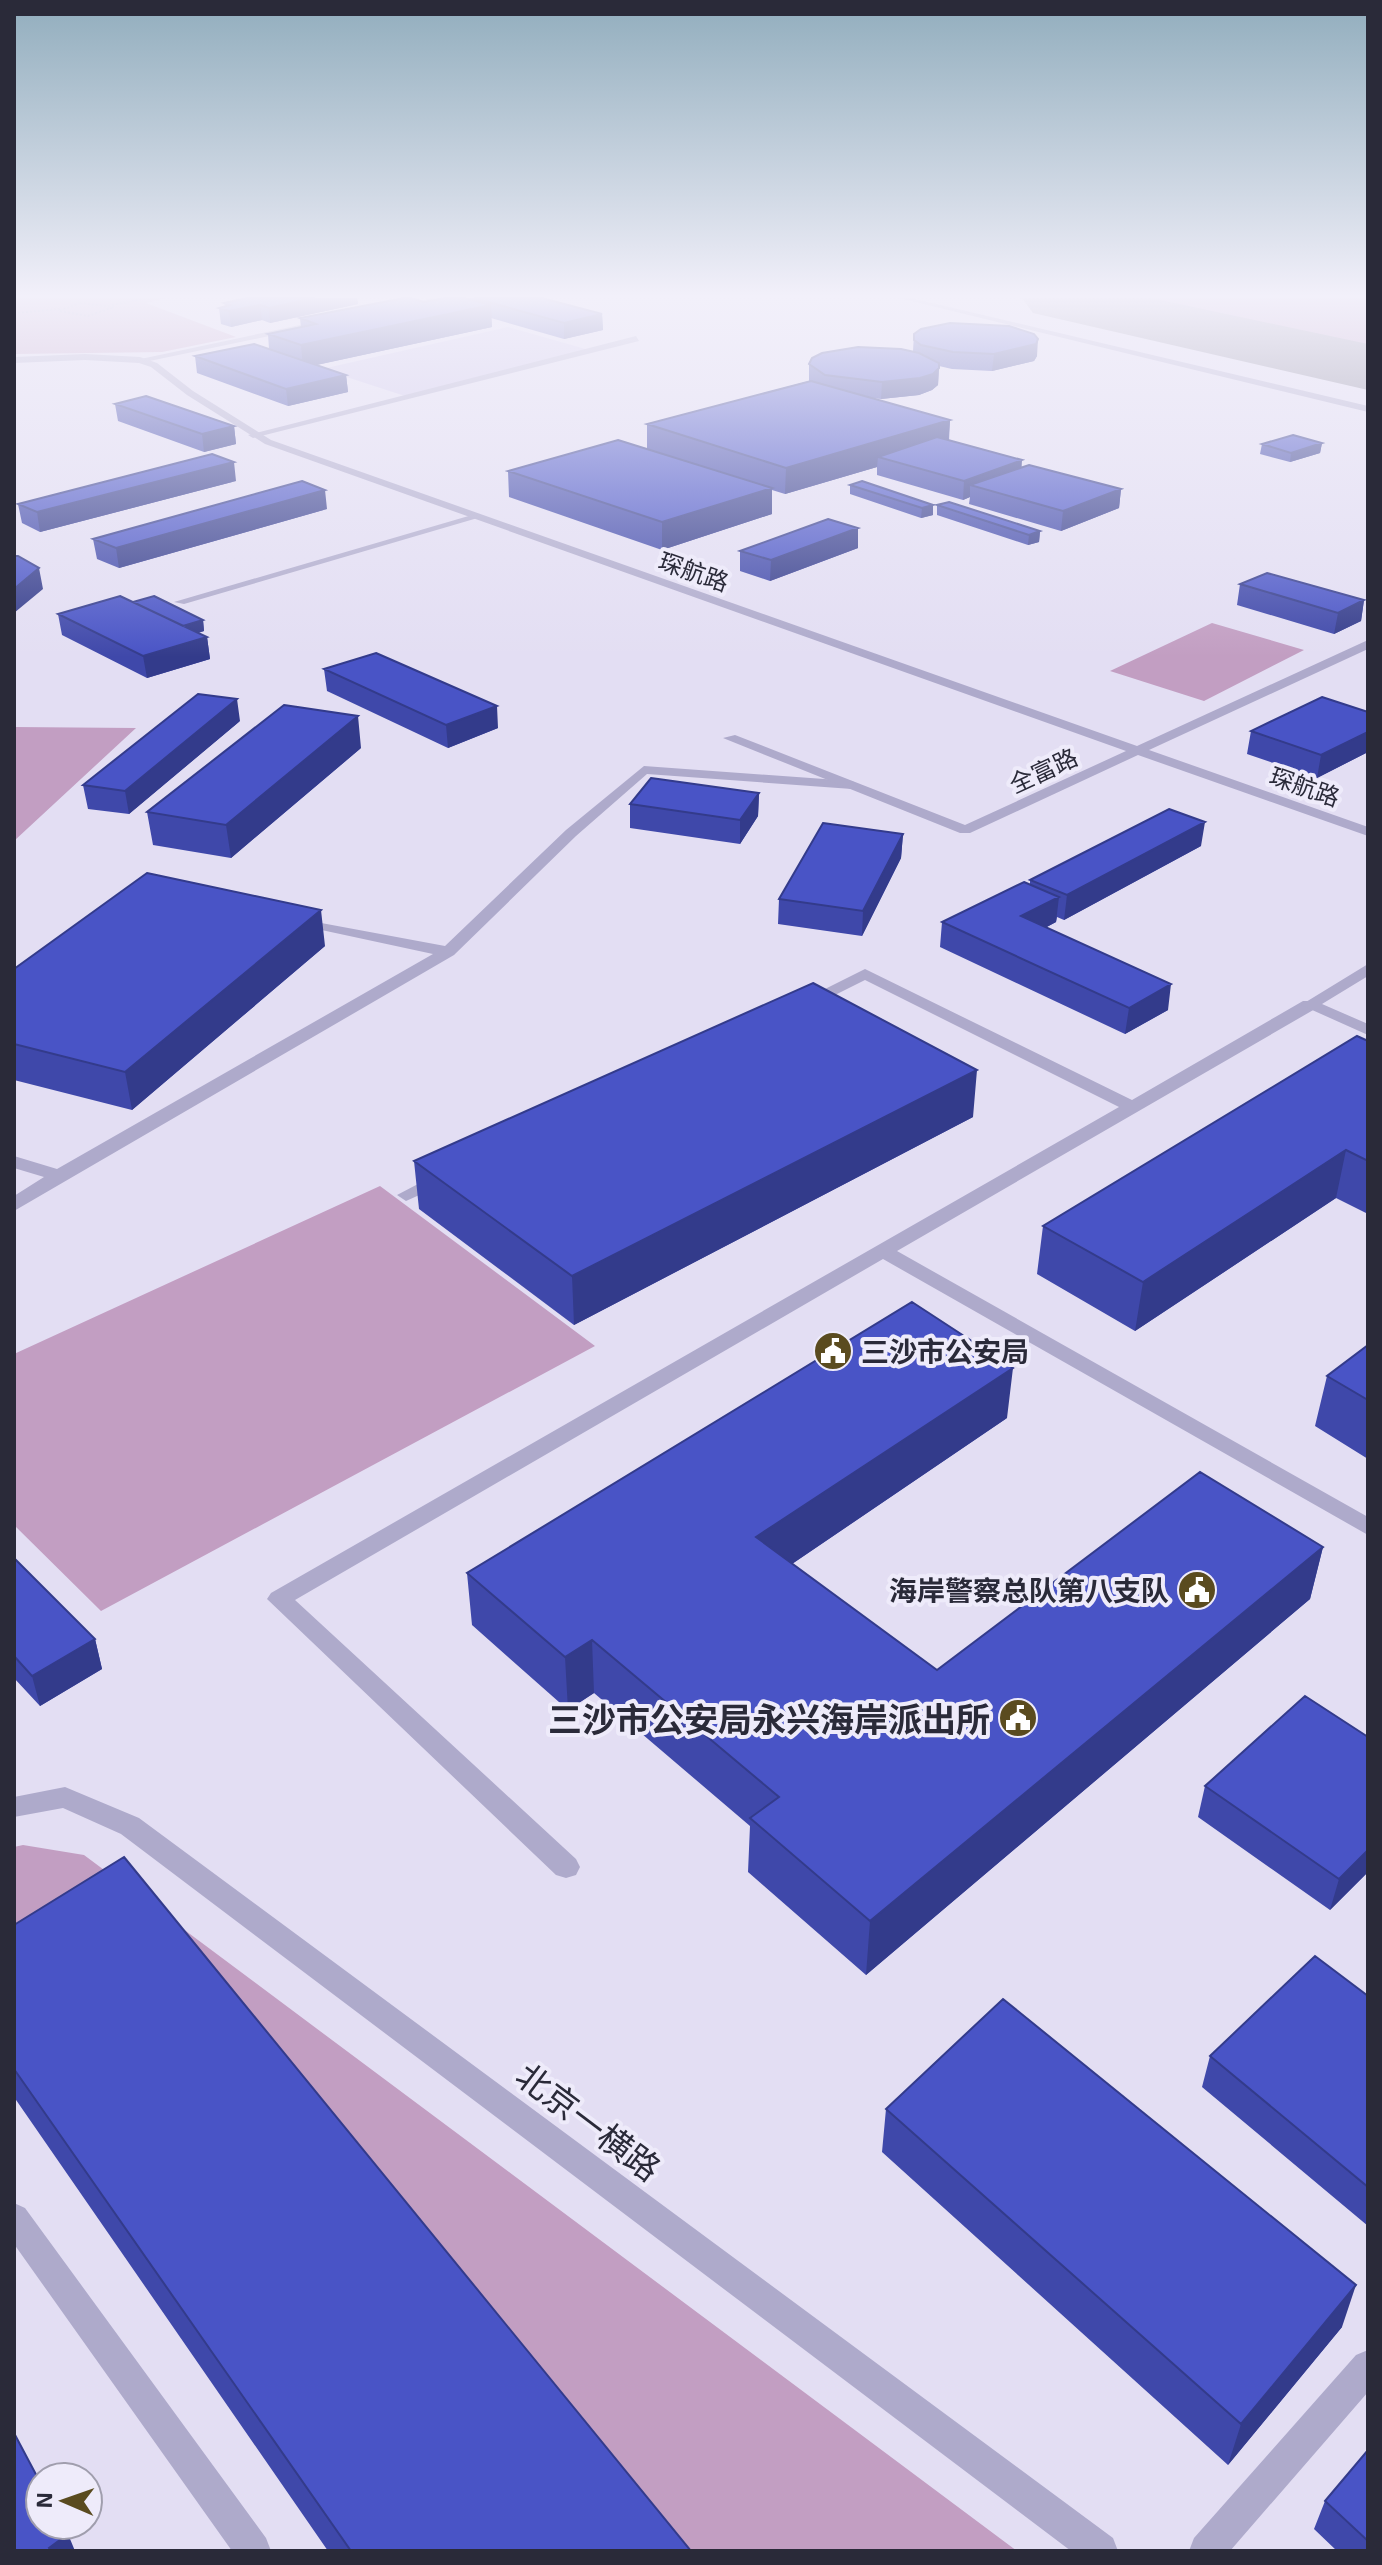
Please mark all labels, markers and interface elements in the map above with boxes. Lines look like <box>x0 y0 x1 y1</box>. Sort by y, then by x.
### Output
street label: 琛航路 <box>655 546 733 596</box>
street label: 全富路 <box>1004 742 1082 798</box>
street label: 琛航路 <box>1266 761 1344 811</box>
public building icon: 三沙市公安局 <box>812 1330 854 1372</box>
place label: 三沙市公安局 <box>861 1334 1029 1368</box>
public building icon: 海岸警察总队第八支队 <box>1176 1569 1218 1611</box>
place label: 海岸警察总队第八支队 <box>889 1573 1169 1607</box>
public building icon: 三沙市公安局永兴海岸派出所 <box>997 1697 1039 1739</box>
place label: 三沙市公安局永兴海岸派出所 <box>548 1698 990 1739</box>
street label: 北京一横路 <box>509 2053 669 2189</box>
north arrow <box>24 2461 104 2541</box>
text: N <box>30 2492 56 2509</box>

